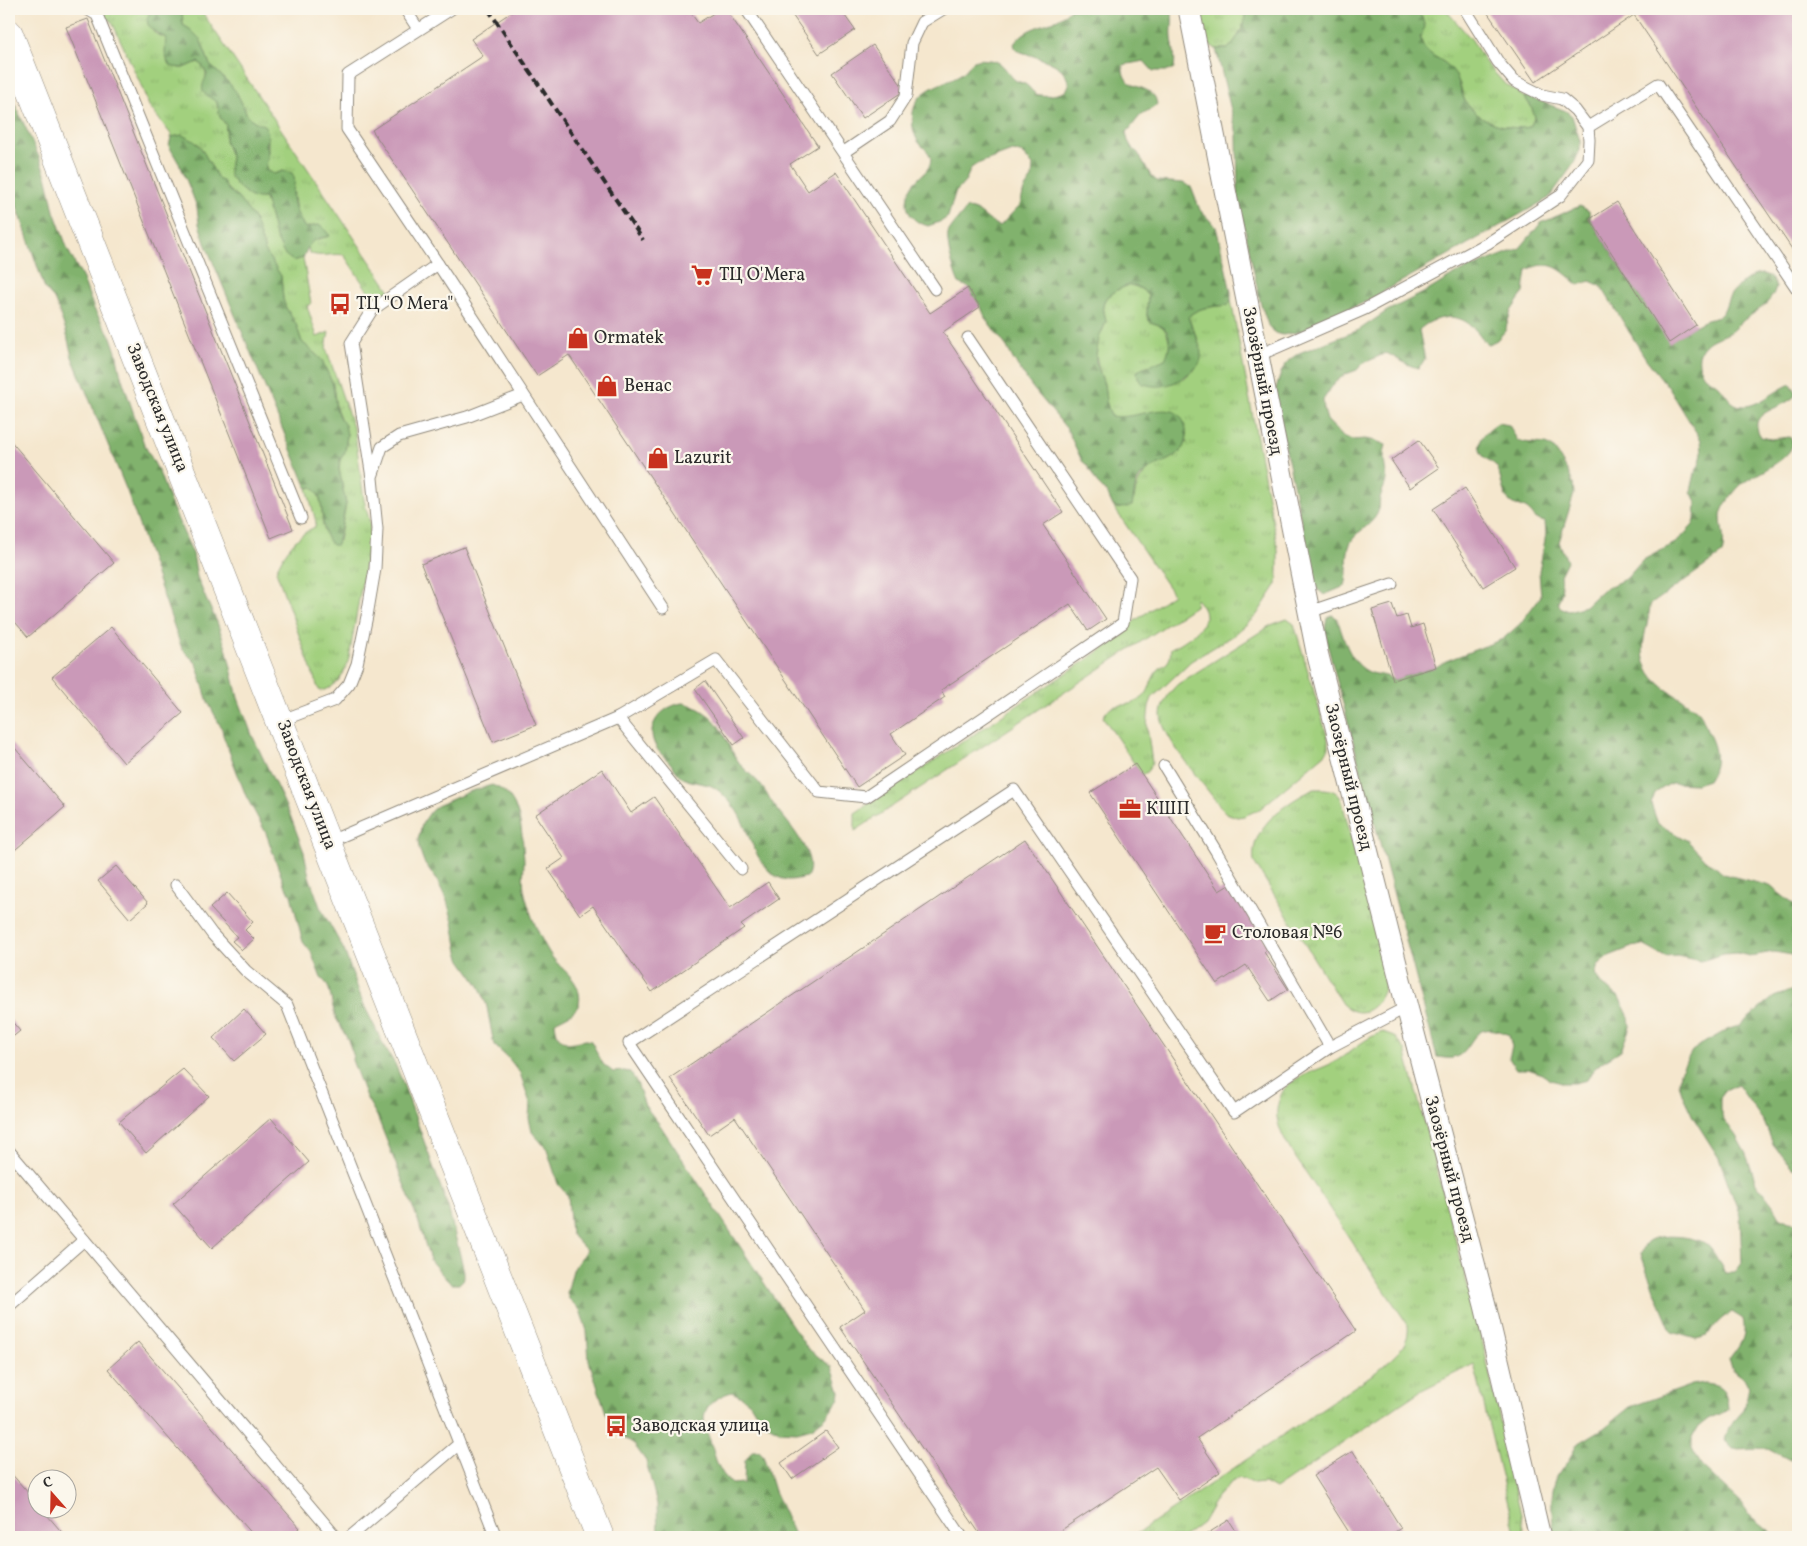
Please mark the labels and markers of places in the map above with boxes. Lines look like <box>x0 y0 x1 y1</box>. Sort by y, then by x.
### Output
supermarket icon: ТЦ О'Мега <box>689 262 715 288</box>
place label: ТЦ О'Мега <box>719 263 805 288</box>
bus stop icon: ТЦ "О Мега" <box>327 291 353 317</box>
place label: ТЦ "О Мега" <box>356 292 453 317</box>
shop icon: Ormatek <box>565 325 591 351</box>
place label: Ormatek <box>594 326 664 351</box>
shop icon: Венас <box>594 373 620 399</box>
place label: Венас <box>624 374 672 399</box>
shop icon: Lazurit <box>645 445 671 471</box>
place label: Lazurit <box>674 446 732 471</box>
office icon: КШП <box>1117 796 1143 822</box>
place label: КШП <box>1146 797 1190 822</box>
cafe icon: Столовая №6 <box>1202 920 1228 946</box>
place label: Столовая №6 <box>1232 921 1342 946</box>
bus stop icon: Заводская улица <box>603 1413 629 1439</box>
place label: Заводская улица <box>632 1414 769 1439</box>

